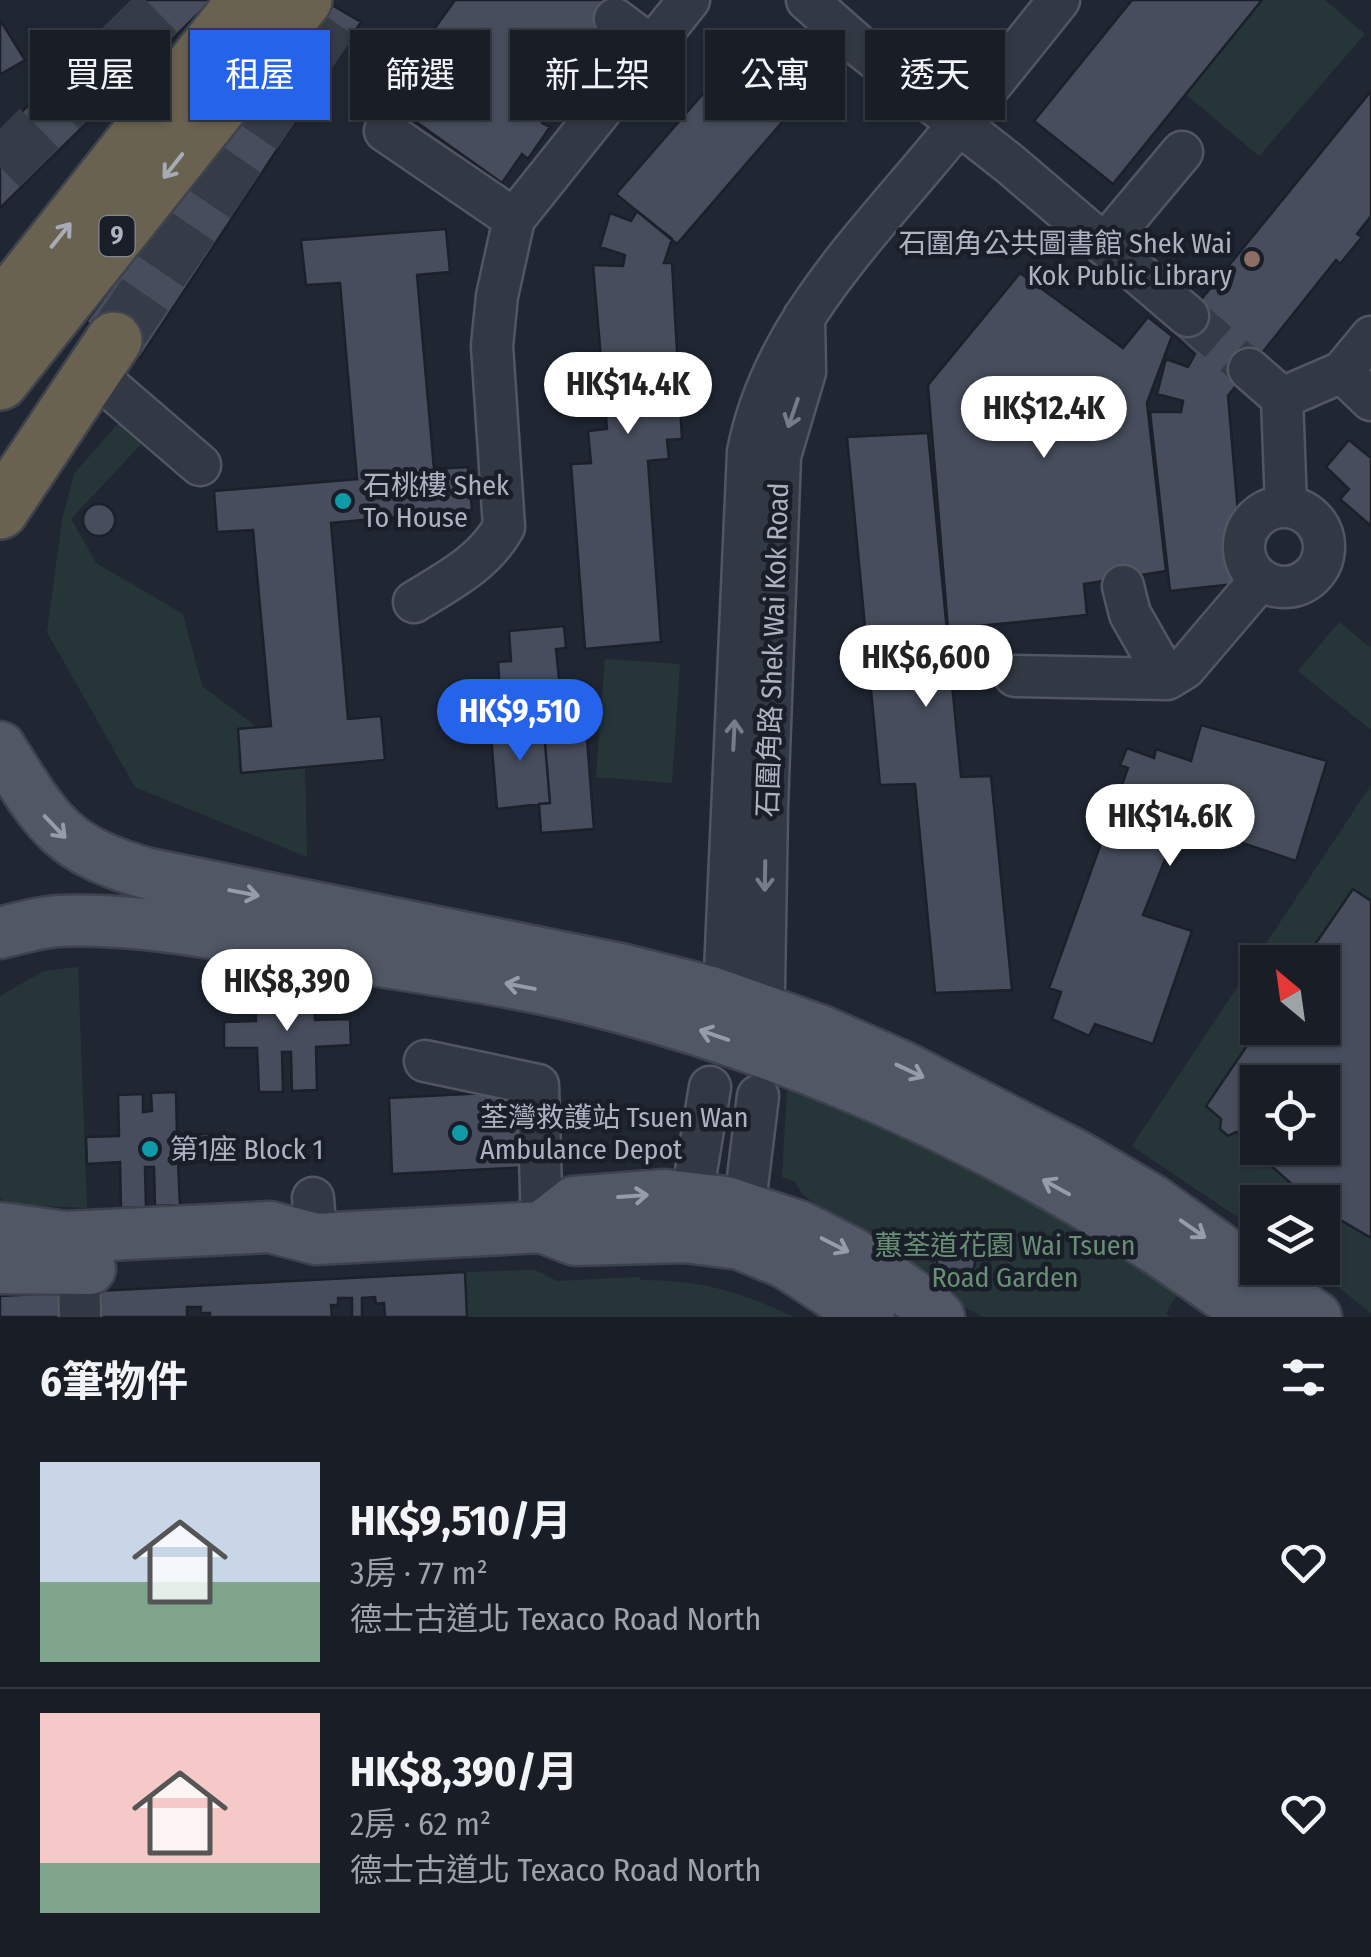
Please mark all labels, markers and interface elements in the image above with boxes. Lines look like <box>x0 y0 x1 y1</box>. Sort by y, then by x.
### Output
chip: 買屋 <box>30 30 170 120</box>
chip: 租屋 <box>190 30 330 120</box>
chip: 篩選 <box>350 30 490 120</box>
chip: 新上架 <box>510 30 685 120</box>
chip: 公寓 <box>705 30 845 120</box>
chip: 透天 <box>865 30 1005 120</box>
one-way arrow <box>163 152 184 179</box>
road number: 9 <box>100 216 134 256</box>
one-way arrow <box>50 222 72 248</box>
place label: 石圍角公共圖書館 Shek Wai Kok Public Library <box>898 227 1233 292</box>
marker: 石圍角公共圖書館 Shek Wai Kok Public Library <box>1241 248 1263 270</box>
pin: HK$14.4K <box>525 352 731 437</box>
text: HK$14.4K <box>566 365 690 403</box>
pin: HK$12.4K <box>941 376 1147 461</box>
text: HK$12.4K <box>983 389 1105 427</box>
one-way arrow <box>783 397 801 429</box>
place label: 石桃樓 Shek To House <box>363 469 510 534</box>
street label: 石圍角路 Shek Wai Kok Road <box>751 482 795 818</box>
marker: 石桃樓 Shek To House <box>332 490 354 512</box>
pin: HK$6,600 <box>823 625 1029 710</box>
text: HK$6,600 <box>862 638 990 676</box>
pin: HK$9,510 <box>417 679 623 764</box>
text: HK$9,510 <box>459 692 581 730</box>
one-way arrow <box>725 719 744 751</box>
pin: HK$14.6K <box>1067 784 1273 869</box>
text: HK$14.6K <box>1108 797 1232 835</box>
one-way arrow <box>43 814 67 838</box>
one-way arrow <box>756 859 775 891</box>
one-way arrow <box>228 884 260 903</box>
north arrow <box>1240 945 1340 1045</box>
map controls <box>1240 945 1340 1285</box>
pin: HK$8,390 <box>184 949 390 1034</box>
text: HK$8,390 <box>224 962 350 1000</box>
one-way arrow <box>504 975 536 994</box>
one-way arrow <box>698 1024 730 1042</box>
one-way arrow <box>894 1062 924 1081</box>
button: locate <box>1240 1065 1340 1165</box>
place label: 荃灣救護站 Tsuen Wan Ambulance Depot <box>480 1101 749 1166</box>
marker: 荃灣救護站 Tsuen Wan Ambulance Depot <box>449 1122 471 1144</box>
place label: 第1座 Block 1 <box>170 1133 323 1166</box>
marker: 第1座 Block 1 <box>139 1138 161 1160</box>
one-way arrow <box>1041 1177 1071 1197</box>
button: layers <box>1240 1185 1340 1285</box>
one-way arrow <box>616 1187 649 1206</box>
one-way arrow <box>1179 1218 1207 1239</box>
park label: 蕙荃道花園 Wai Tsuen Road Garden <box>875 1229 1135 1294</box>
one-way arrow <box>820 1236 850 1255</box>
icon: filters <box>1276 1350 1331 1405</box>
text: 6筆物件 <box>40 1357 188 1407</box>
text: HK$9,510/月 <box>350 1496 572 1546</box>
icon: home <box>120 1502 240 1622</box>
icon: heart <box>1276 1535 1331 1590</box>
text: 3房 · 77 m² <box>350 1554 488 1592</box>
text: 德士古道北 Texaco Road North <box>350 1600 761 1638</box>
text: HK$8,390/月 <box>350 1747 578 1797</box>
icon: home <box>120 1753 240 1873</box>
icon: heart <box>1276 1786 1331 1841</box>
text: 2房 · 62 m² <box>350 1805 491 1843</box>
text: 德士古道北 Texaco Road North <box>350 1851 761 1889</box>

